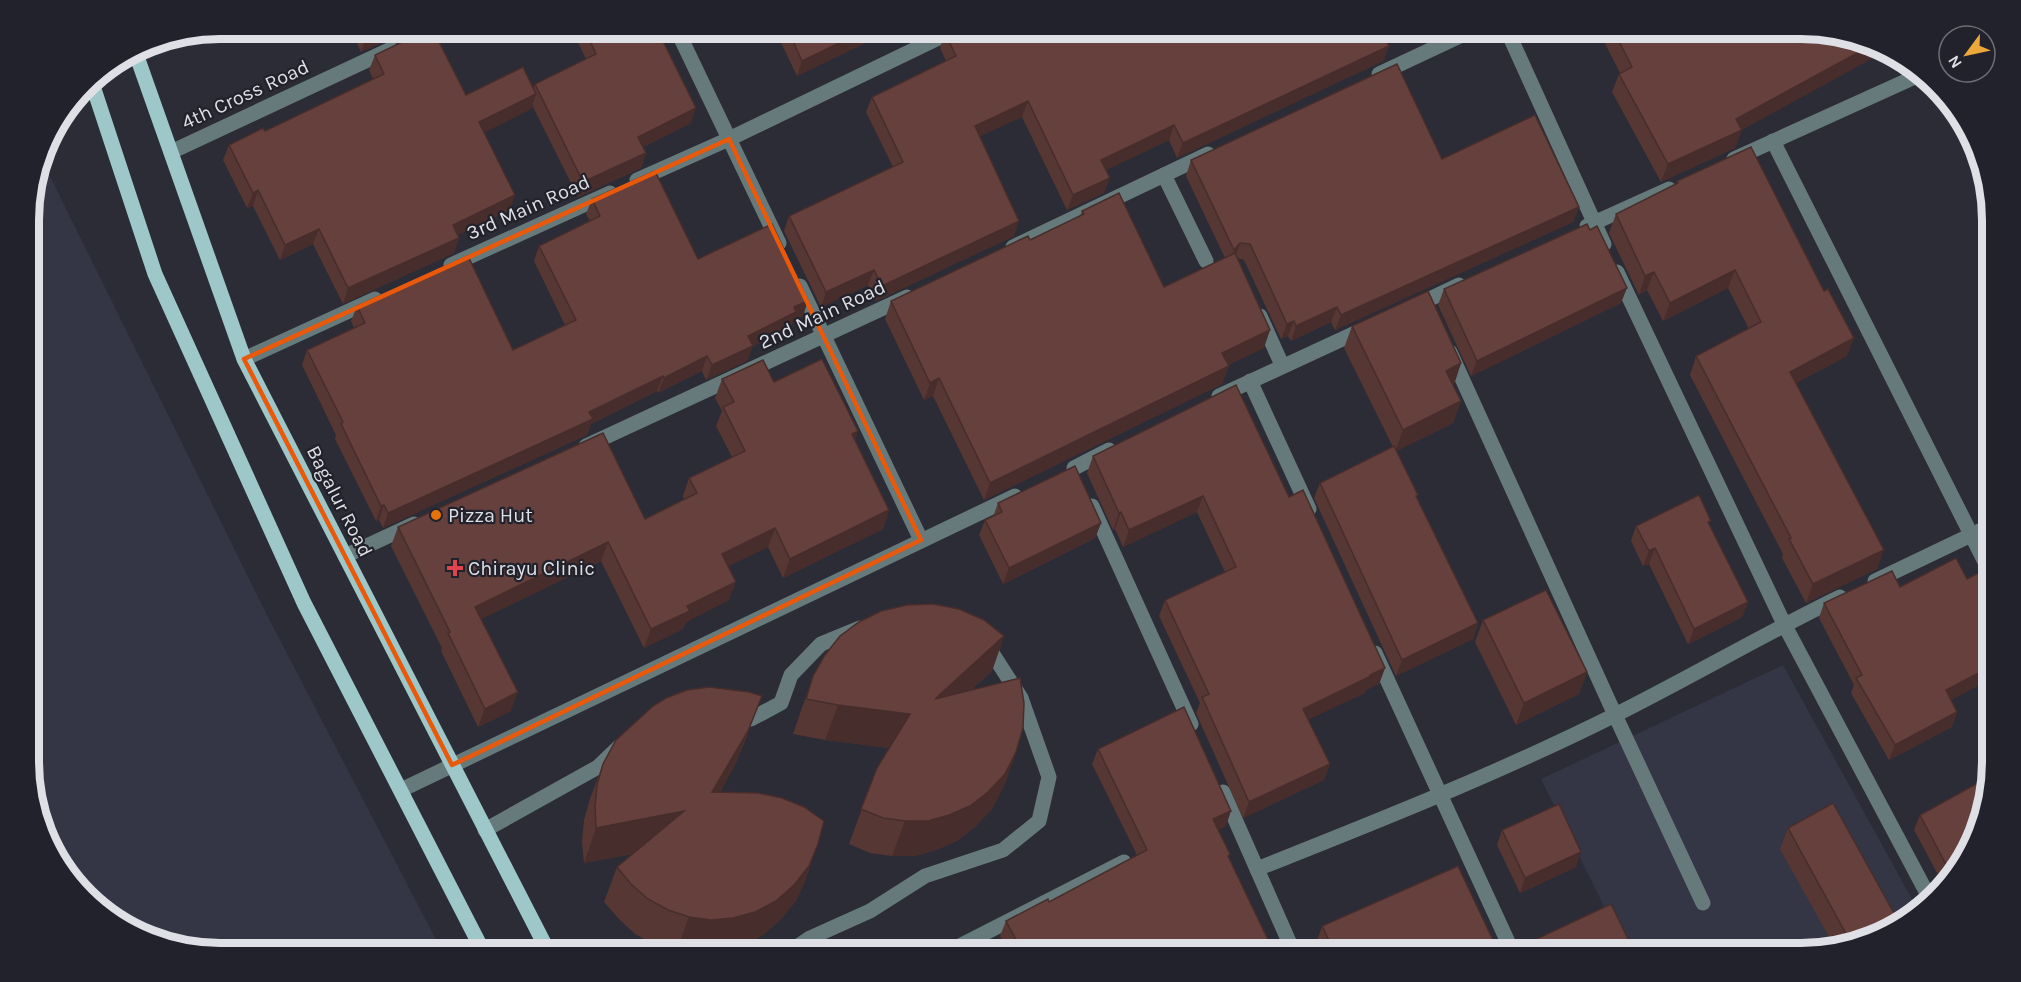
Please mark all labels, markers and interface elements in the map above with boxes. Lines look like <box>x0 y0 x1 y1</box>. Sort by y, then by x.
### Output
north arrow <box>1937 24 1997 84</box>
text: N <box>1944 52 1966 72</box>
street label: 4th Cross Road <box>178 55 312 134</box>
street label: 3rd Main Road <box>463 170 593 245</box>
street label: 2nd Main Road <box>755 275 889 354</box>
street label: Bagalur Road <box>302 442 377 561</box>
place label: Pizza Hut <box>448 504 533 527</box>
marker: Pizza Hut <box>429 508 443 522</box>
place label: Chirayu Clinic <box>468 557 595 580</box>
marker: Chirayu Clinic <box>446 559 464 577</box>

